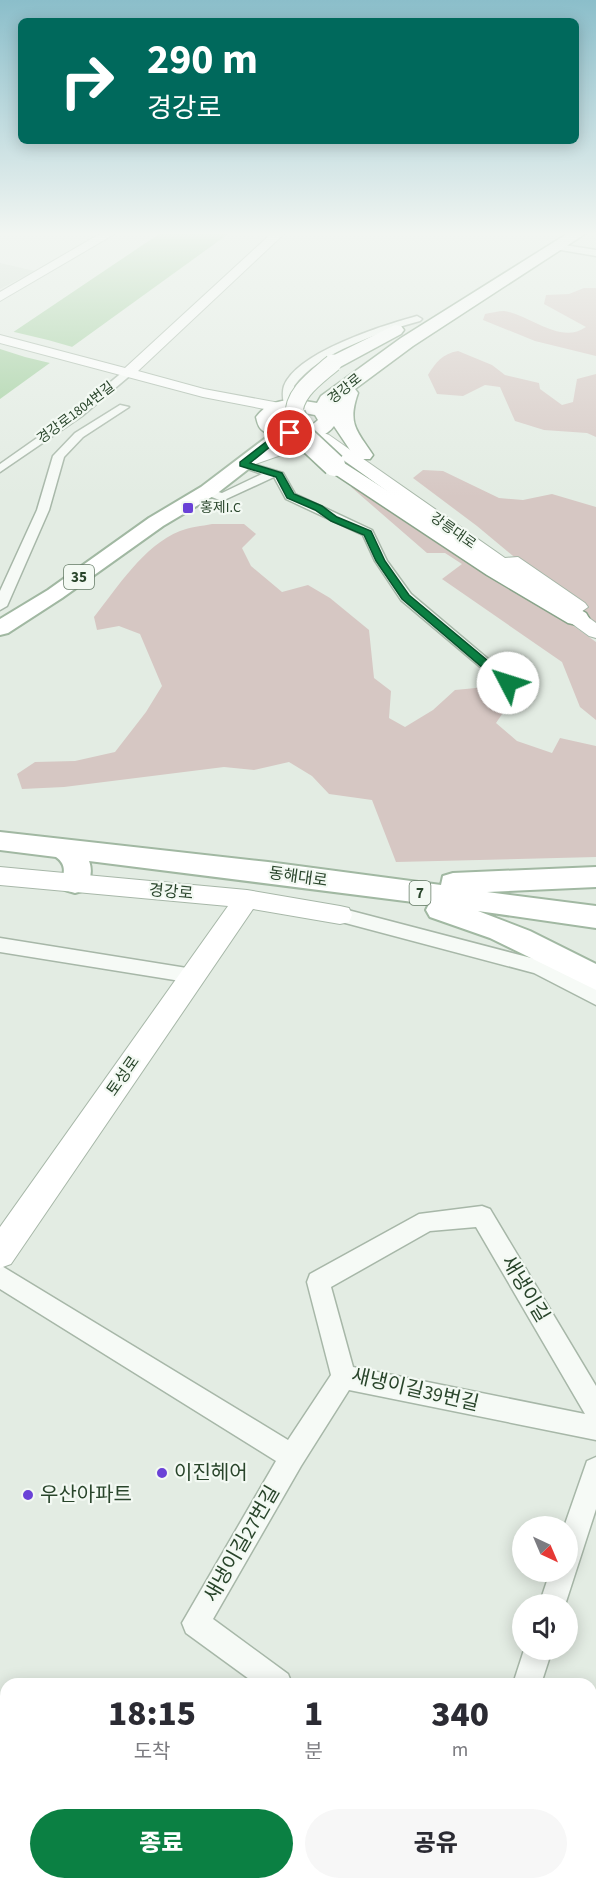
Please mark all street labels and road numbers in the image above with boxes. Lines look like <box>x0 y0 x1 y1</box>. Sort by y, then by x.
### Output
street label: 경강로 <box>324 369 366 409</box>
street label: 경강로1804번길 <box>33 377 119 449</box>
street label: 강릉대로 <box>426 508 480 554</box>
road number: 35 <box>64 565 94 589</box>
street label: 동해대로 <box>267 862 329 892</box>
street label: 경강로 <box>148 879 194 905</box>
road number: 7 <box>410 881 430 905</box>
street label: 토성로 <box>101 1051 145 1100</box>
street label: 새냉이길 <box>494 1250 556 1328</box>
street label: 새냉이길39번길 <box>348 1362 482 1418</box>
street label: 새냉이길27번길 <box>197 1481 287 1607</box>

